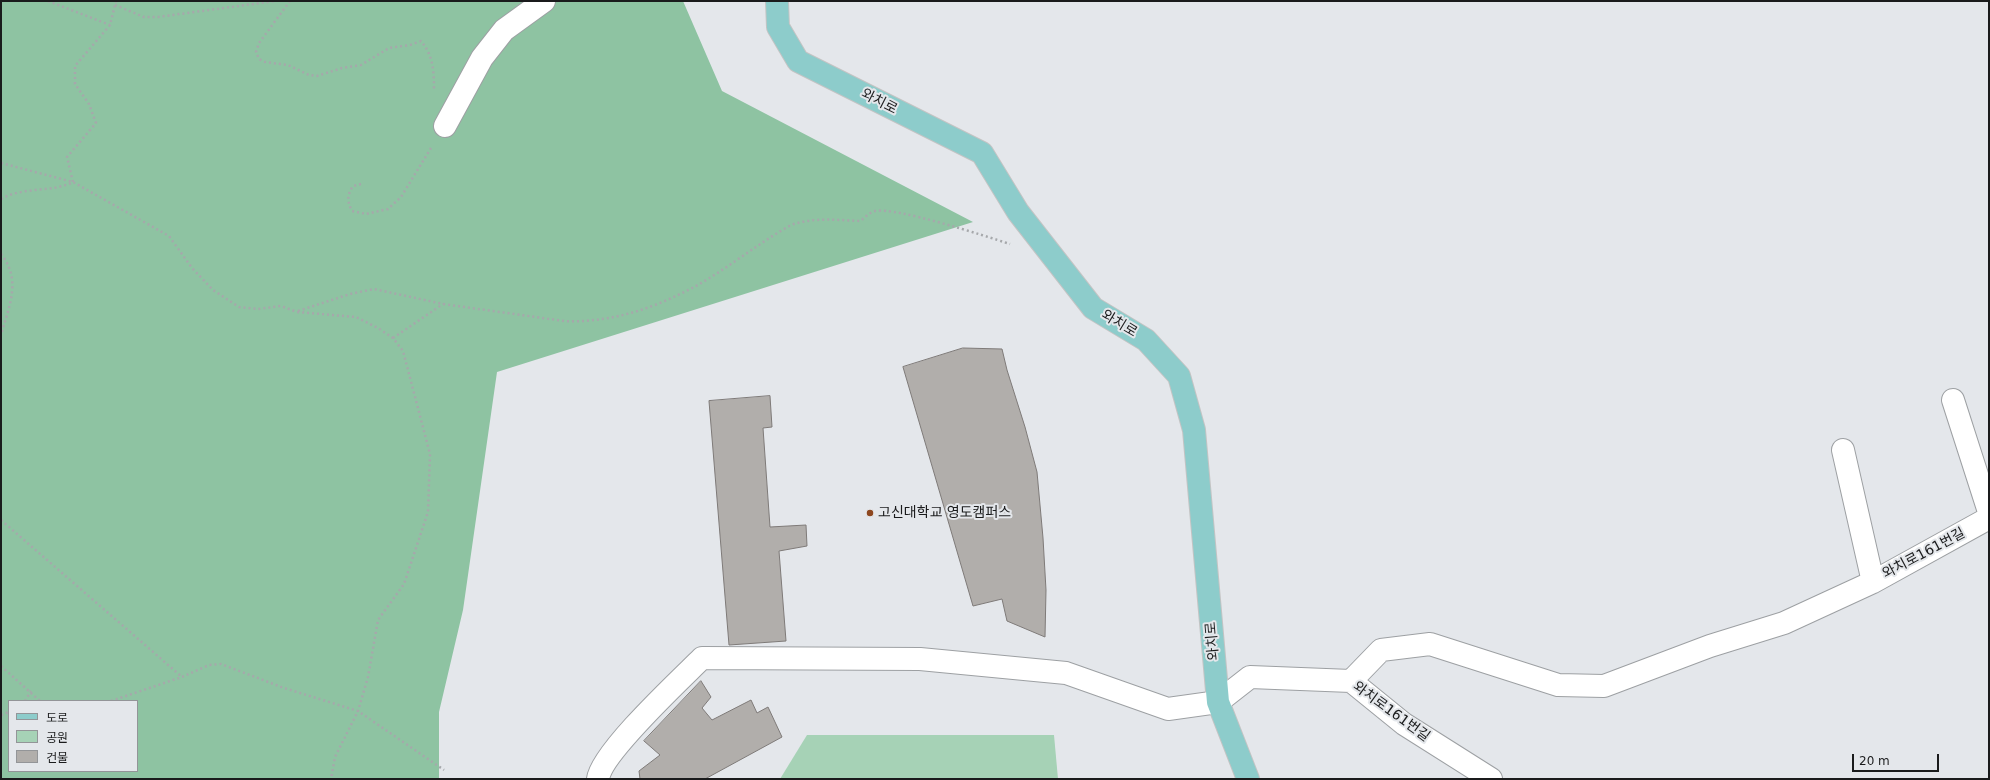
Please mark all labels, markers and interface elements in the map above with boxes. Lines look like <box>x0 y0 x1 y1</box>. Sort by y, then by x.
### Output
street label: 와치로 <box>858 86 900 118</box>
street label: 와치로 <box>1098 307 1140 341</box>
place label: 고신대학교 영도캠퍼스 <box>878 505 1011 521</box>
marker: 고신대학교 영도캠퍼스 <box>865 508 875 518</box>
street label: 와치로161번길 <box>1880 525 1968 583</box>
street label: 와치로 <box>1203 621 1223 661</box>
street label: 와치로161번길 <box>1349 678 1433 746</box>
legend <box>8 700 138 772</box>
text: 도로 <box>46 711 68 725</box>
text: 공원 <box>46 731 68 745</box>
scale bar <box>1854 746 1941 772</box>
text: 건물 <box>46 751 68 765</box>
text: 20 m <box>1859 754 1890 768</box>

